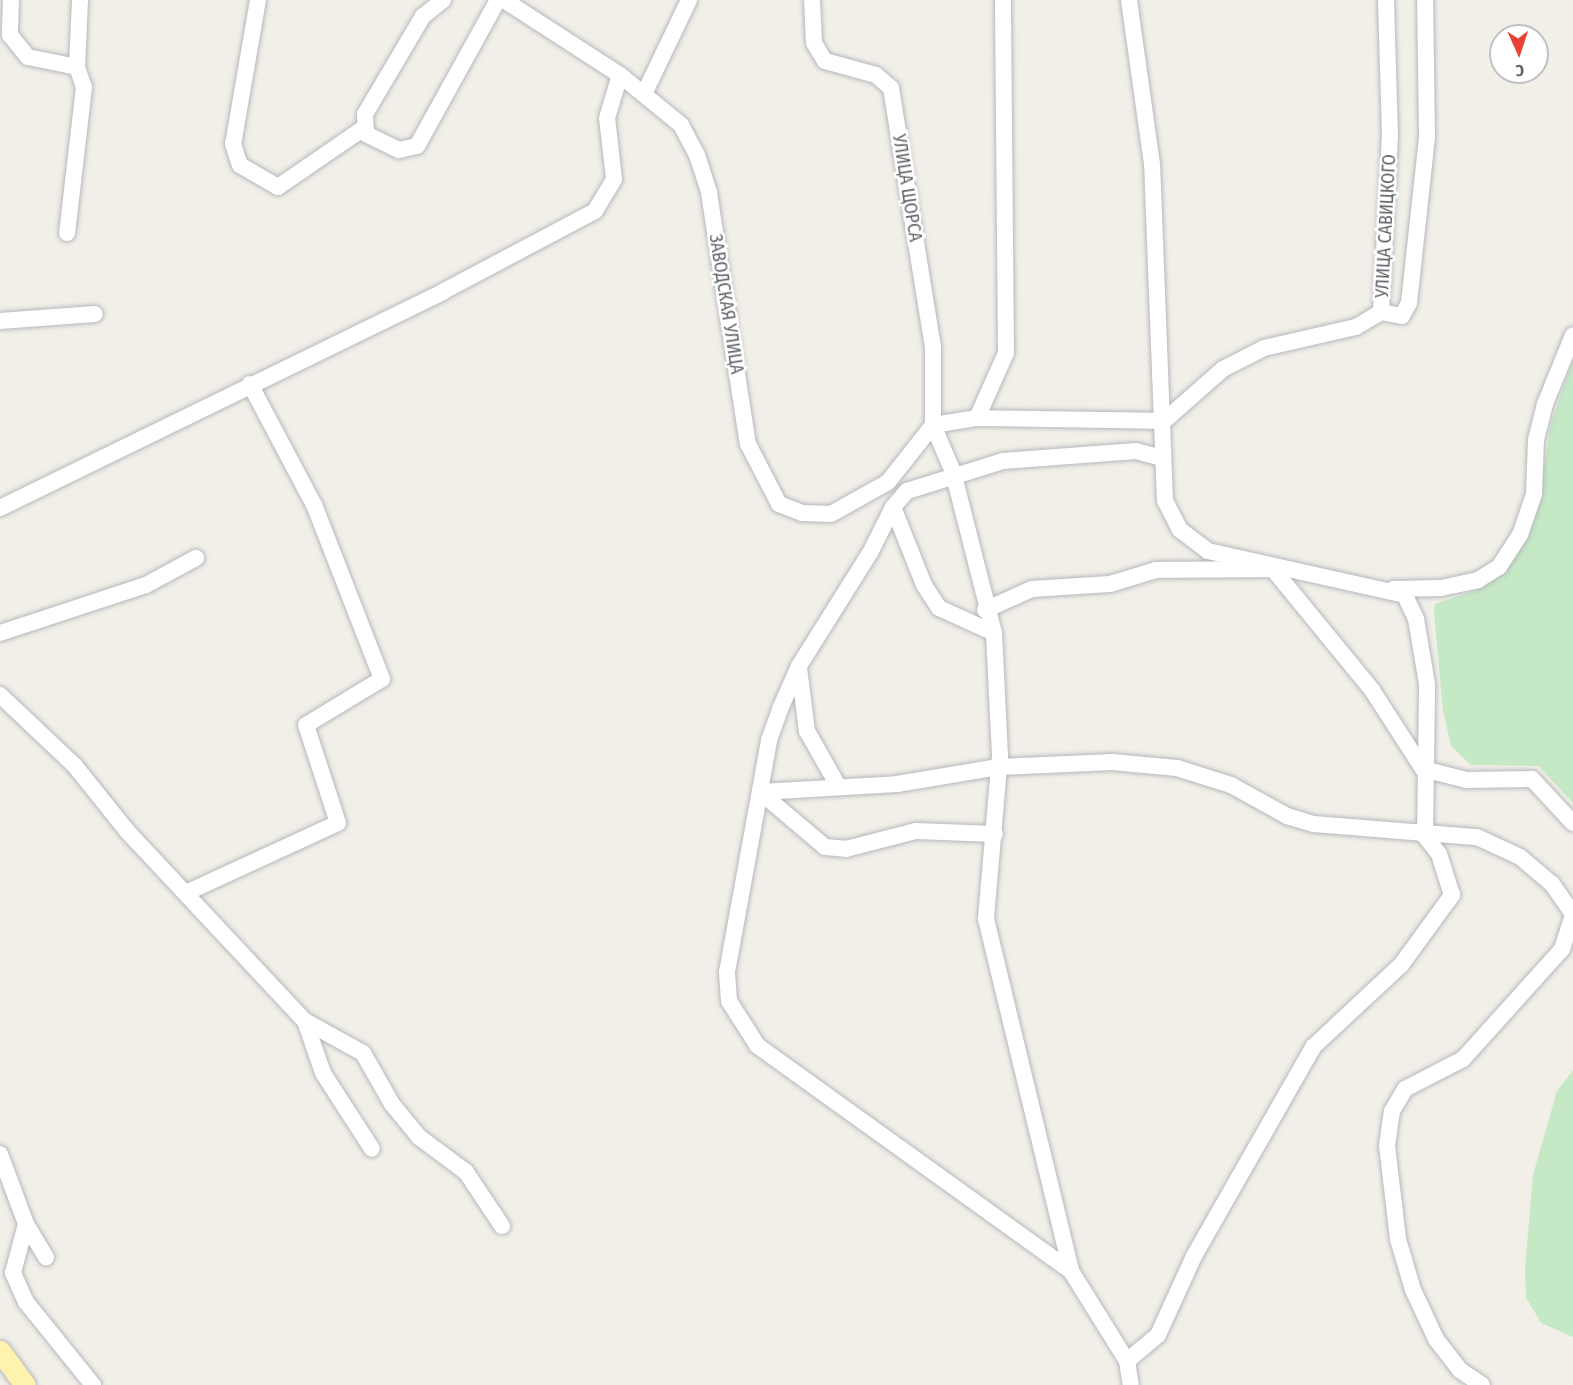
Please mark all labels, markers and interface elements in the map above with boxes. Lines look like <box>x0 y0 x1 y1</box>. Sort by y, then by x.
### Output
north arrow <box>1489 24 1549 84</box>
text: С <box>1515 61 1525 80</box>
street label: УЛИЦА ЩОРСА <box>888 133 926 243</box>
street label: УЛИЦА САВИЦКОГО <box>1371 154 1401 298</box>
street label: ЗАВОДСКАЯ УЛИЦА <box>704 232 748 376</box>

